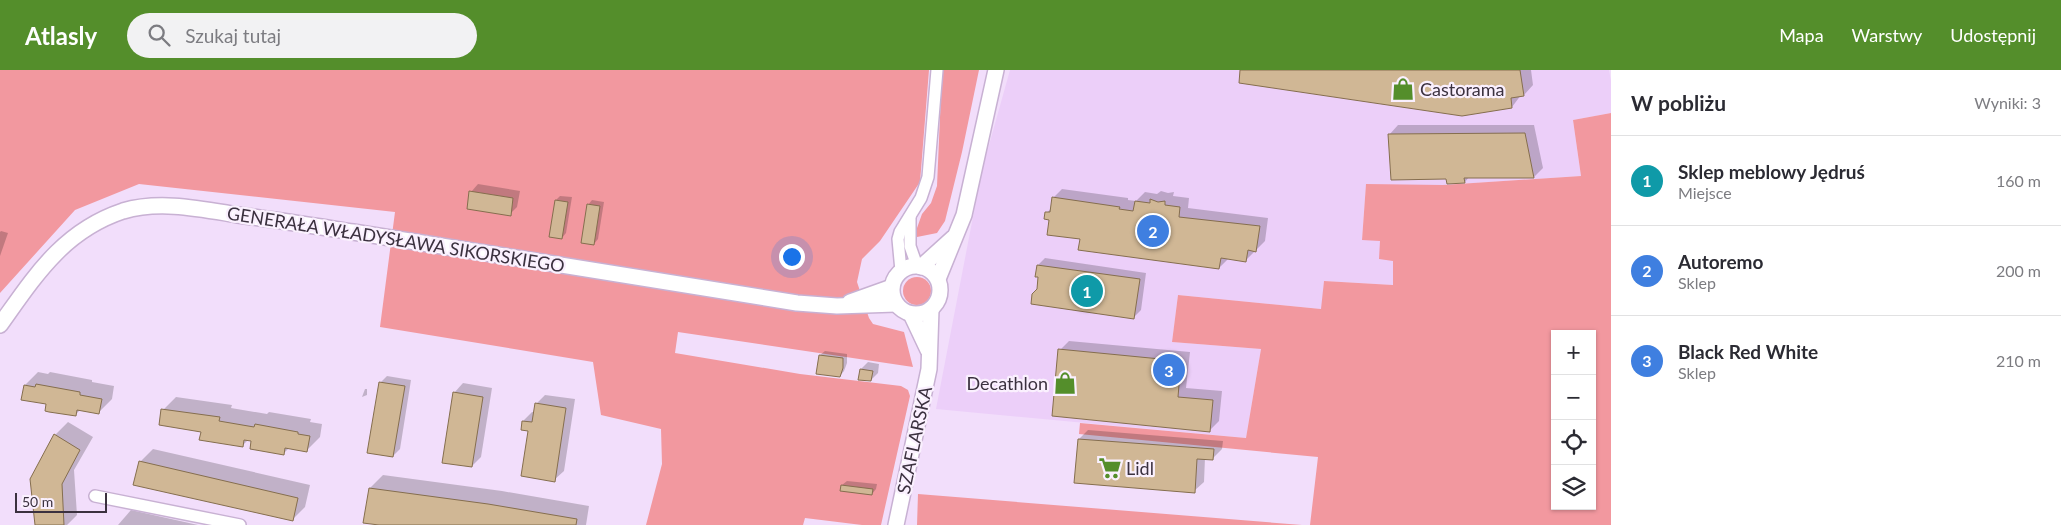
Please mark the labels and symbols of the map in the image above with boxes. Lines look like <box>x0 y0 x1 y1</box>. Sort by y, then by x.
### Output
shop icon: Castorama <box>1390 76 1416 102</box>
place label: Castorama <box>1420 78 1504 100</box>
street label: GENERAŁA WŁADYSŁAWA SIKORSKIEGO <box>226 201 566 277</box>
pin: 2 <box>1137 212 1169 250</box>
your location <box>779 244 805 270</box>
pin: 1 <box>1071 272 1103 310</box>
pin: 3 <box>1153 351 1185 389</box>
shop icon: Decathlon <box>1052 370 1078 396</box>
place label: Decathlon <box>967 372 1048 394</box>
street label: SZAFLARSKA <box>892 383 936 496</box>
supermarket icon: Lidl <box>1097 455 1123 481</box>
place label: Lidl <box>1126 457 1154 479</box>
scale bar <box>15 490 108 513</box>

